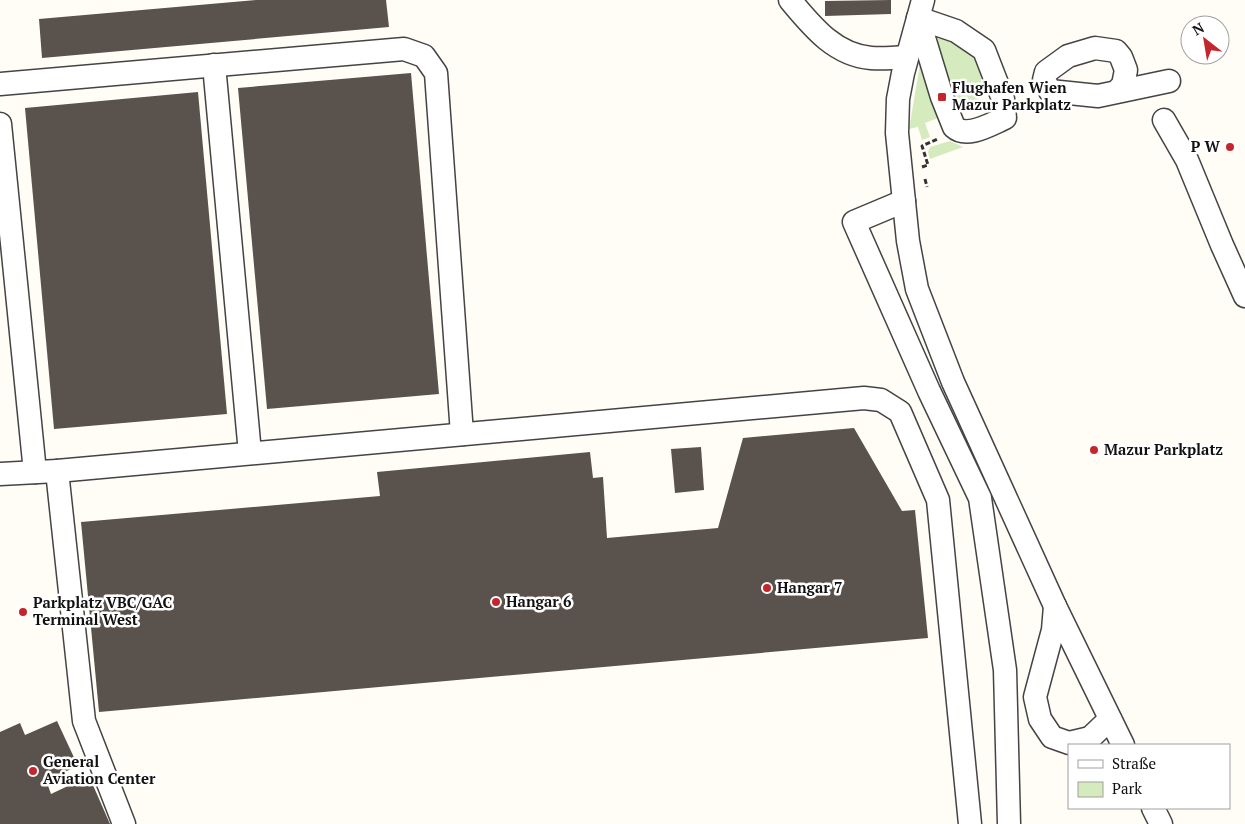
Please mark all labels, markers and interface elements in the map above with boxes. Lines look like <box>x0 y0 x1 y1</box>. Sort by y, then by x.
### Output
north arrow <box>1180 15 1230 65</box>
text: N <box>1189 17 1208 39</box>
place label: Flughafen Wien Mazur Parkplatz <box>952 77 1071 114</box>
marker: Flughafen Wien Mazur Parkplatz <box>936 91 948 103</box>
place label: P W <box>1191 136 1220 156</box>
marker: P W <box>1224 141 1236 153</box>
place label: Mazur Parkplatz <box>1104 439 1223 459</box>
marker: Mazur Parkplatz <box>1088 444 1100 456</box>
place label: Hangar 7 <box>777 577 842 597</box>
marker: Hangar 7 <box>761 582 773 594</box>
place label: Hangar 6 <box>506 591 572 611</box>
place label: Parkplatz VBC/GAC Terminal West <box>33 592 172 629</box>
marker: Hangar 6 <box>490 596 502 608</box>
marker: Parkplatz VBC/GAC Terminal West <box>17 606 29 618</box>
legend <box>1068 744 1230 809</box>
place label: General Aviation Center <box>43 751 156 788</box>
text: Straße <box>1112 753 1156 773</box>
marker: General Aviation Center <box>27 765 39 777</box>
text: Park <box>1112 778 1142 798</box>

